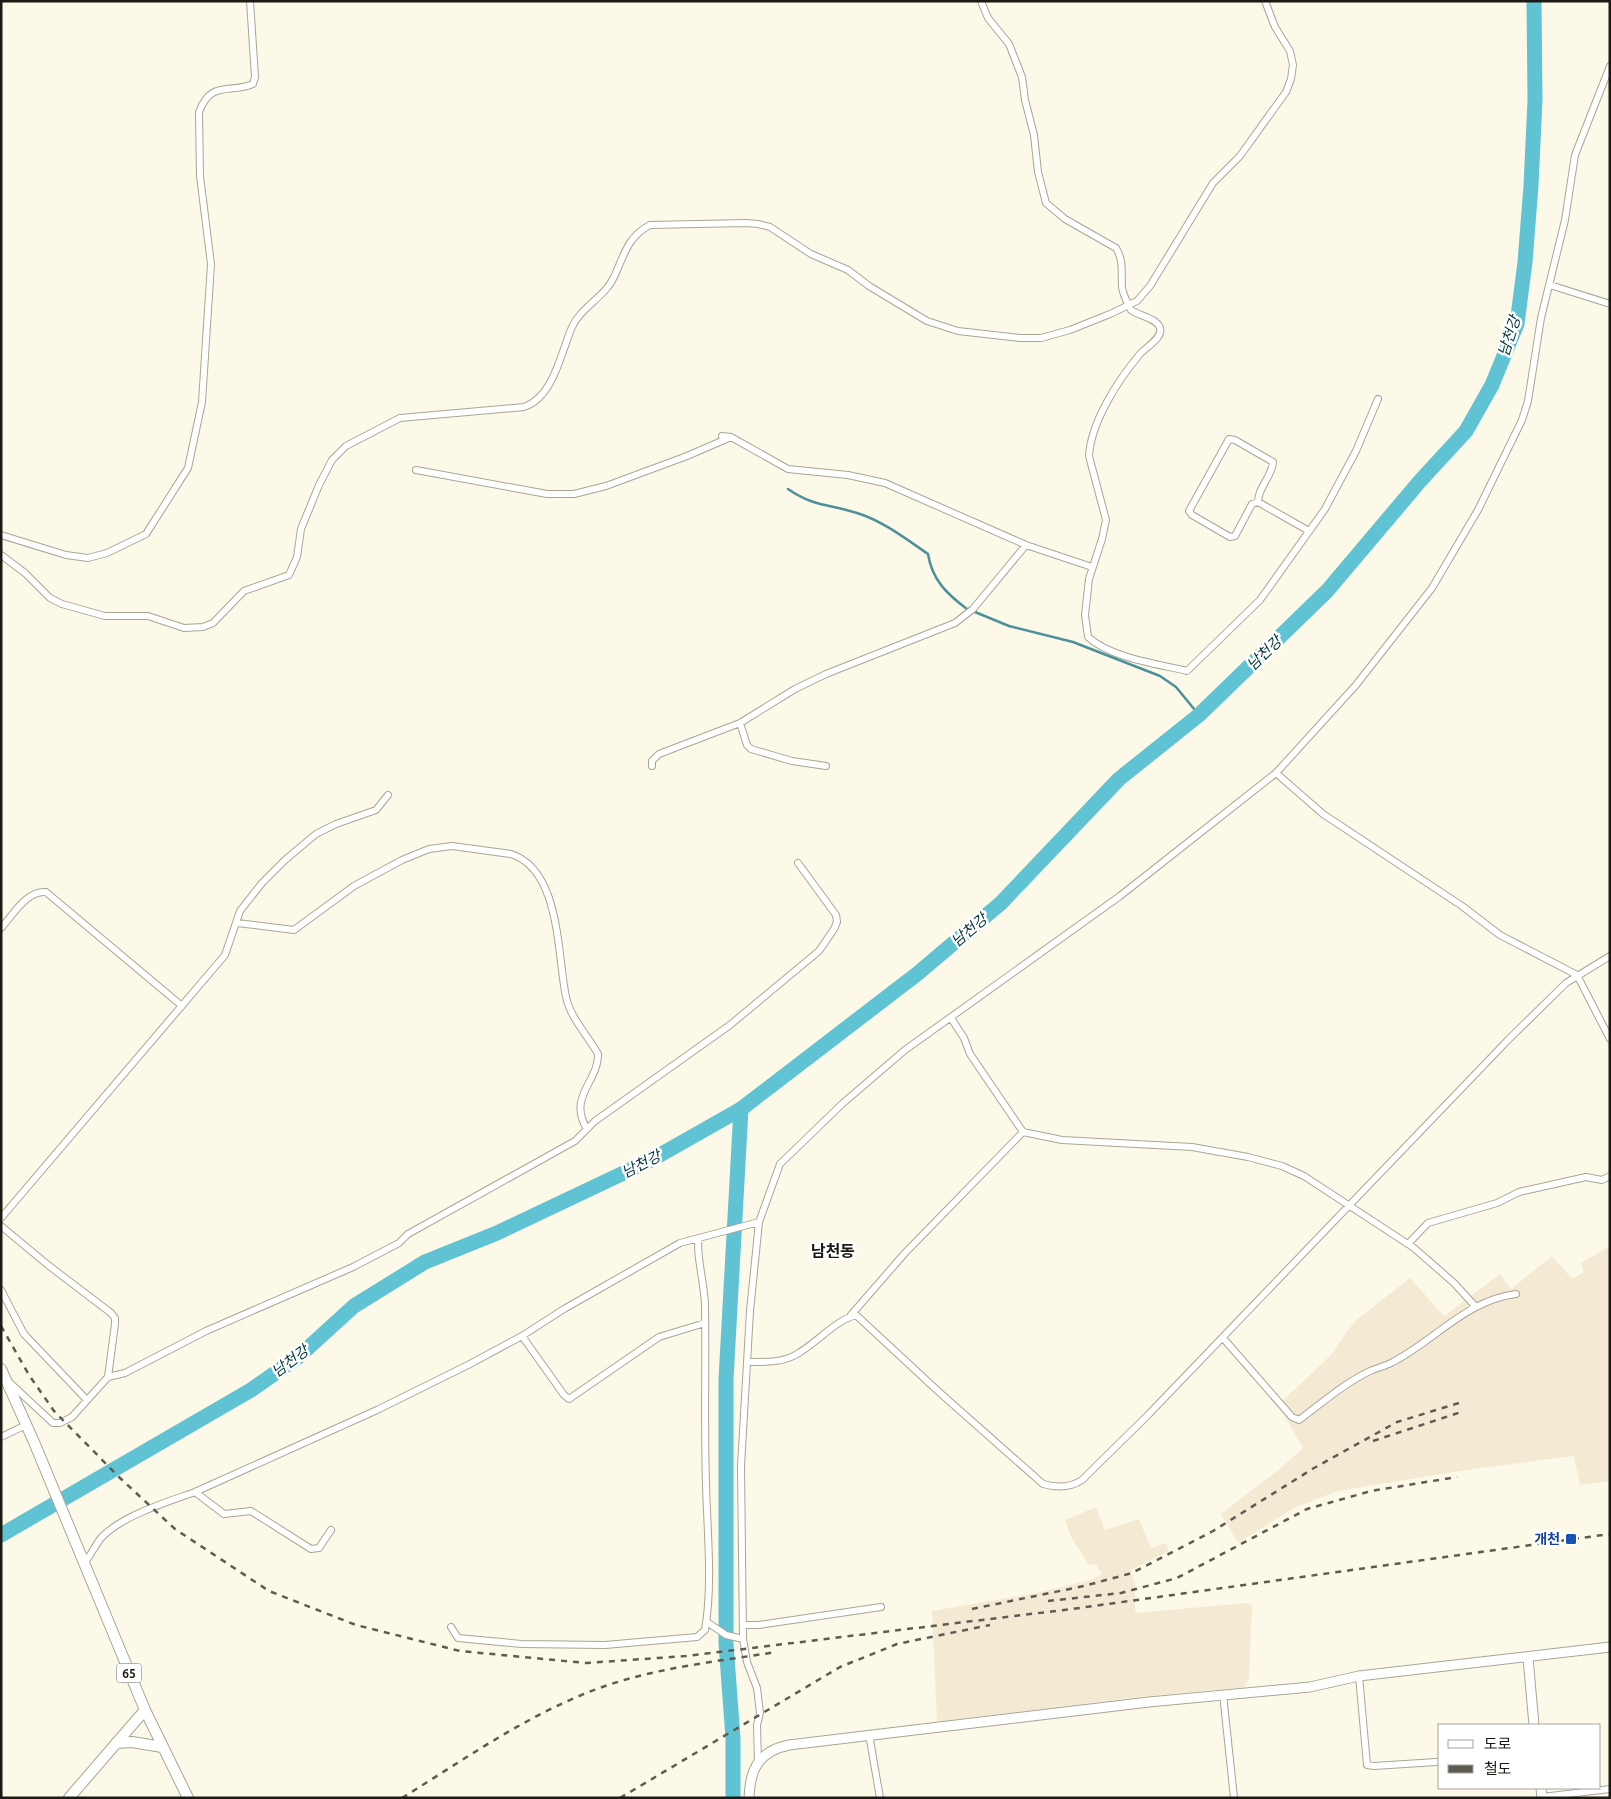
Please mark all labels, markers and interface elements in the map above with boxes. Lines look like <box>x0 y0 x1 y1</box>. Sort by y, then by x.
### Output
water label: 남천강 <box>1495 312 1524 358</box>
water label: 남천강 <box>1243 631 1286 673</box>
water label: 남천강 <box>948 909 992 950</box>
water label: 남천강 <box>619 1146 665 1181</box>
district label: 남천동 <box>811 1242 855 1260</box>
water label: 남천강 <box>268 1340 313 1380</box>
place label: 개천 <box>1534 1531 1560 1547</box>
marker: 개천 <box>1564 1532 1578 1546</box>
road number: 65 <box>116 1664 142 1682</box>
legend <box>1438 1724 1601 1789</box>
text: 도로 <box>1484 1735 1512 1752</box>
text: 철도 <box>1484 1760 1512 1777</box>

